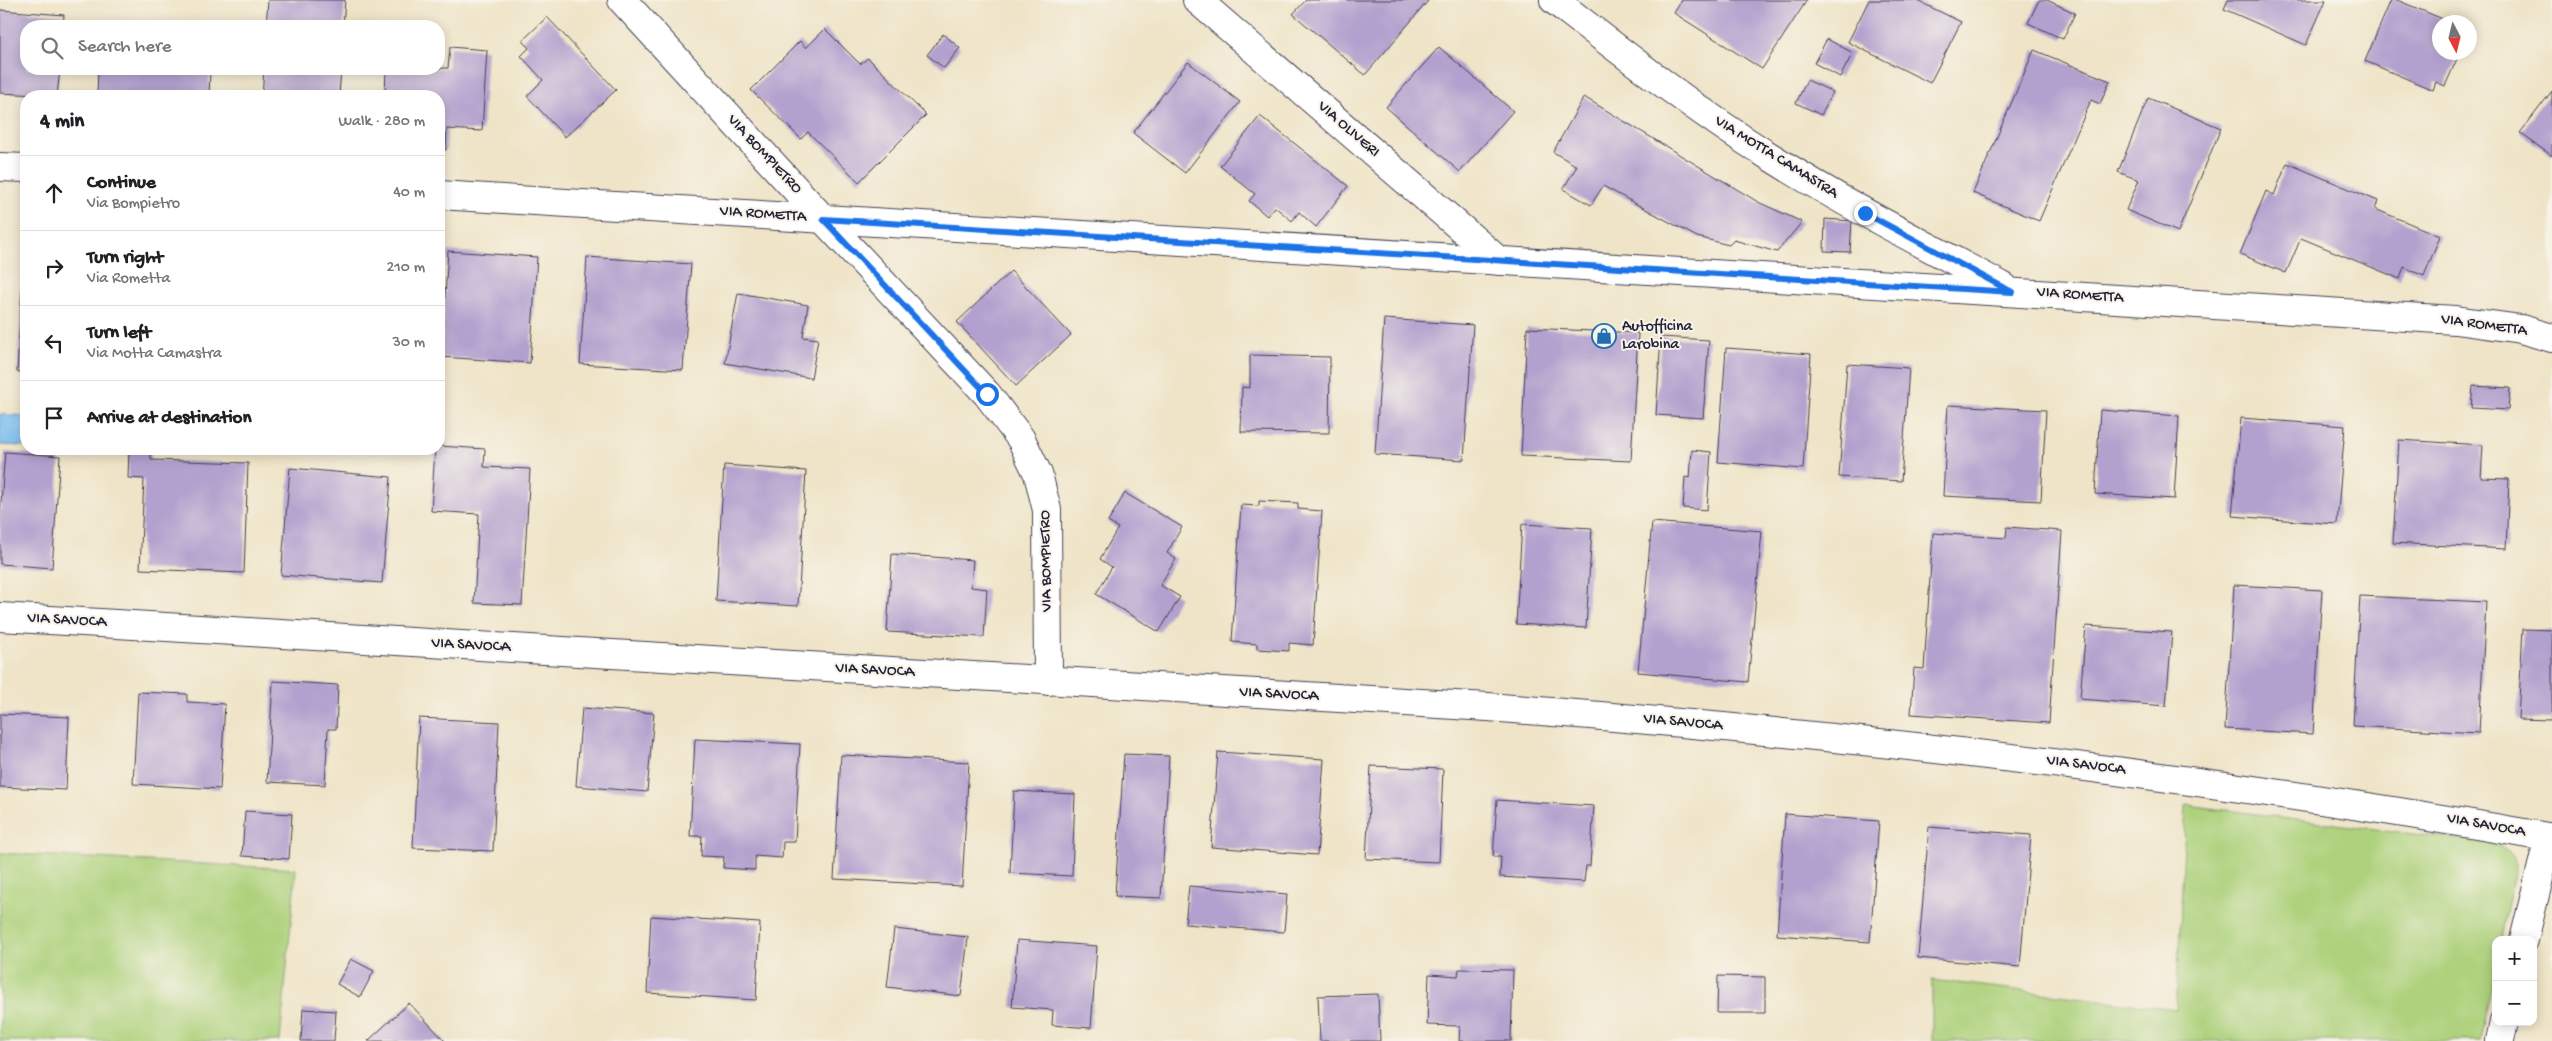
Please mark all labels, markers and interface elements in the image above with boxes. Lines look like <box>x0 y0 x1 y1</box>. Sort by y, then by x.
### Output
north arrow <box>2432 15 2477 60</box>
search box <box>20 20 445 75</box>
icon: search <box>38 34 66 62</box>
text: Search here <box>78 36 172 59</box>
street label: VIA OLIVERI <box>1312 97 1383 162</box>
text: 4 min <box>40 110 84 135</box>
street label: VIA BOMPIETRO <box>722 111 806 199</box>
street label: VIA MOTTA CAMASTRA <box>1710 112 1843 205</box>
text: Walk · 280 m <box>338 113 425 132</box>
text: Continue <box>87 172 156 195</box>
icon: ahead <box>40 179 68 207</box>
text: 40 m <box>393 184 425 203</box>
text: Via Bompietro <box>87 195 180 214</box>
street label: VIA ROMETTA <box>718 202 809 228</box>
route end <box>1854 202 1877 225</box>
text: Turn right <box>87 247 163 270</box>
icon: right <box>40 254 68 282</box>
text: 210 m <box>386 259 425 278</box>
text: Via Rometta <box>87 270 170 289</box>
street label: VIA ROMETTA <box>2035 283 2126 309</box>
street label: VIA ROMETTA <box>2439 310 2530 342</box>
place label: Autofficina Larobina <box>1622 318 1694 355</box>
text: Turn left <box>87 322 151 345</box>
shop icon: Autofficina Larobina <box>1591 323 1617 349</box>
icon: left <box>40 329 68 357</box>
text: 30 m <box>392 334 425 353</box>
text: Via Motta Camastra <box>87 345 222 364</box>
route start <box>976 383 999 406</box>
icon: arrive <box>40 404 68 432</box>
text: Arrive at destination <box>87 407 251 430</box>
street label: VIA BOMPIETRO <box>1037 510 1057 613</box>
street label: VIA SAVOCA <box>26 609 109 633</box>
street label: VIA SAVOCA <box>430 634 513 658</box>
street label: VIA SAVOCA <box>834 659 917 683</box>
street label: VIA SAVOCA <box>1238 683 1321 707</box>
street label: VIA SAVOCA <box>1642 710 1725 736</box>
street label: VIA SAVOCA <box>2044 752 2128 780</box>
street label: VIA SAVOCA <box>2444 810 2528 843</box>
map controls <box>2492 936 2537 1026</box>
button: + <box>2492 936 2537 981</box>
button: − <box>2492 981 2537 1026</box>

